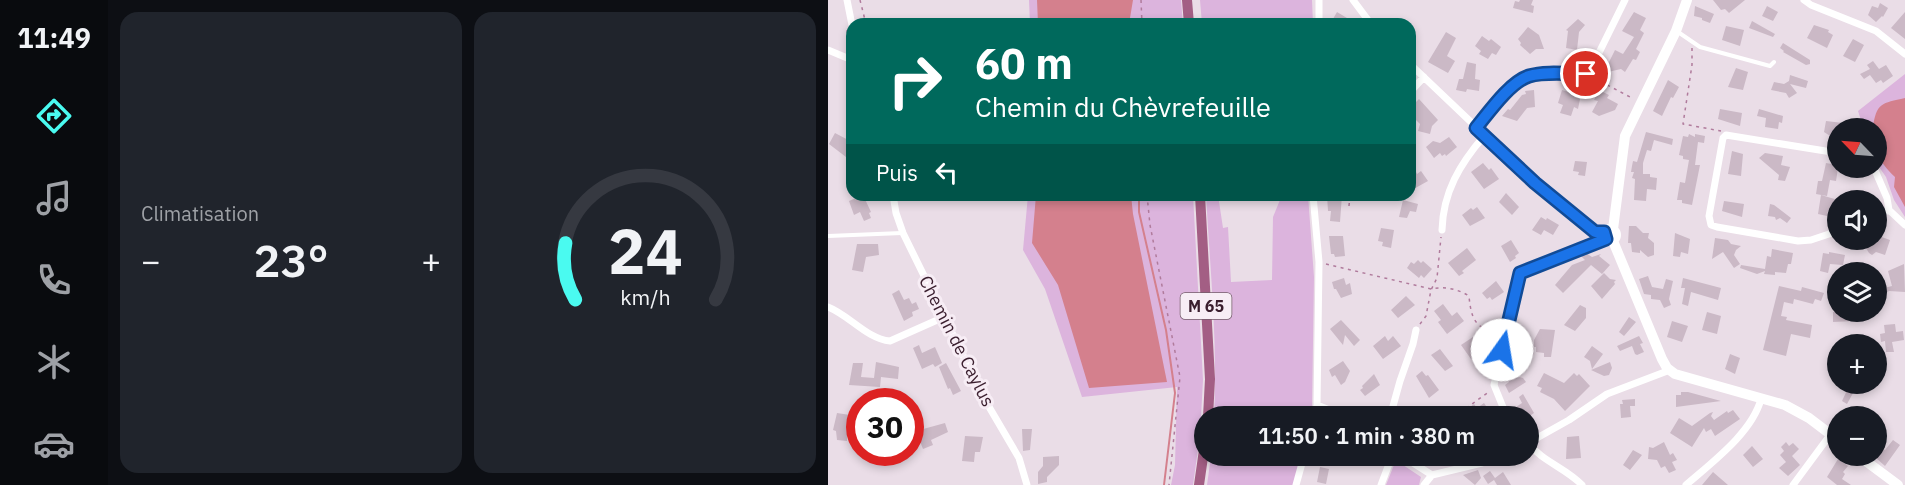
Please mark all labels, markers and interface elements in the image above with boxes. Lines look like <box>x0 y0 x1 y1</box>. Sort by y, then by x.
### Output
text: 11:49 <box>17 20 91 55</box>
text: 60 m <box>975 36 1073 91</box>
icon: right <box>876 42 954 120</box>
pin <box>1560 48 1611 99</box>
icon: arrive <box>1569 57 1602 90</box>
text: Chemin du Chèvrefeuille <box>975 89 1271 124</box>
icon: directions <box>33 95 75 137</box>
north arrow <box>1827 118 1887 178</box>
map controls <box>1827 118 1887 466</box>
icon: left <box>930 156 963 189</box>
text: Puis <box>876 158 918 187</box>
icon: music <box>33 177 75 219</box>
button: sound <box>1827 190 1887 250</box>
text: Climatisation <box>141 200 259 227</box>
text: 24 <box>608 210 682 291</box>
text: 23° <box>253 231 329 289</box>
text: − <box>141 239 161 282</box>
text: + <box>421 239 441 282</box>
icon: phone <box>33 259 75 301</box>
button: layers <box>1827 262 1887 322</box>
street label: Chemin de Caylus <box>914 272 1000 410</box>
text: km/h <box>620 283 670 311</box>
road number: M 65 <box>1180 293 1232 319</box>
position arrow <box>1470 318 1534 382</box>
button: + <box>1827 334 1887 394</box>
icon: climate <box>33 341 75 383</box>
speed limit sign: 30 <box>846 388 924 466</box>
button: − <box>1827 406 1887 466</box>
text: 11:50 · 1 min · 380 m <box>1258 421 1475 450</box>
icon: car <box>33 423 75 465</box>

